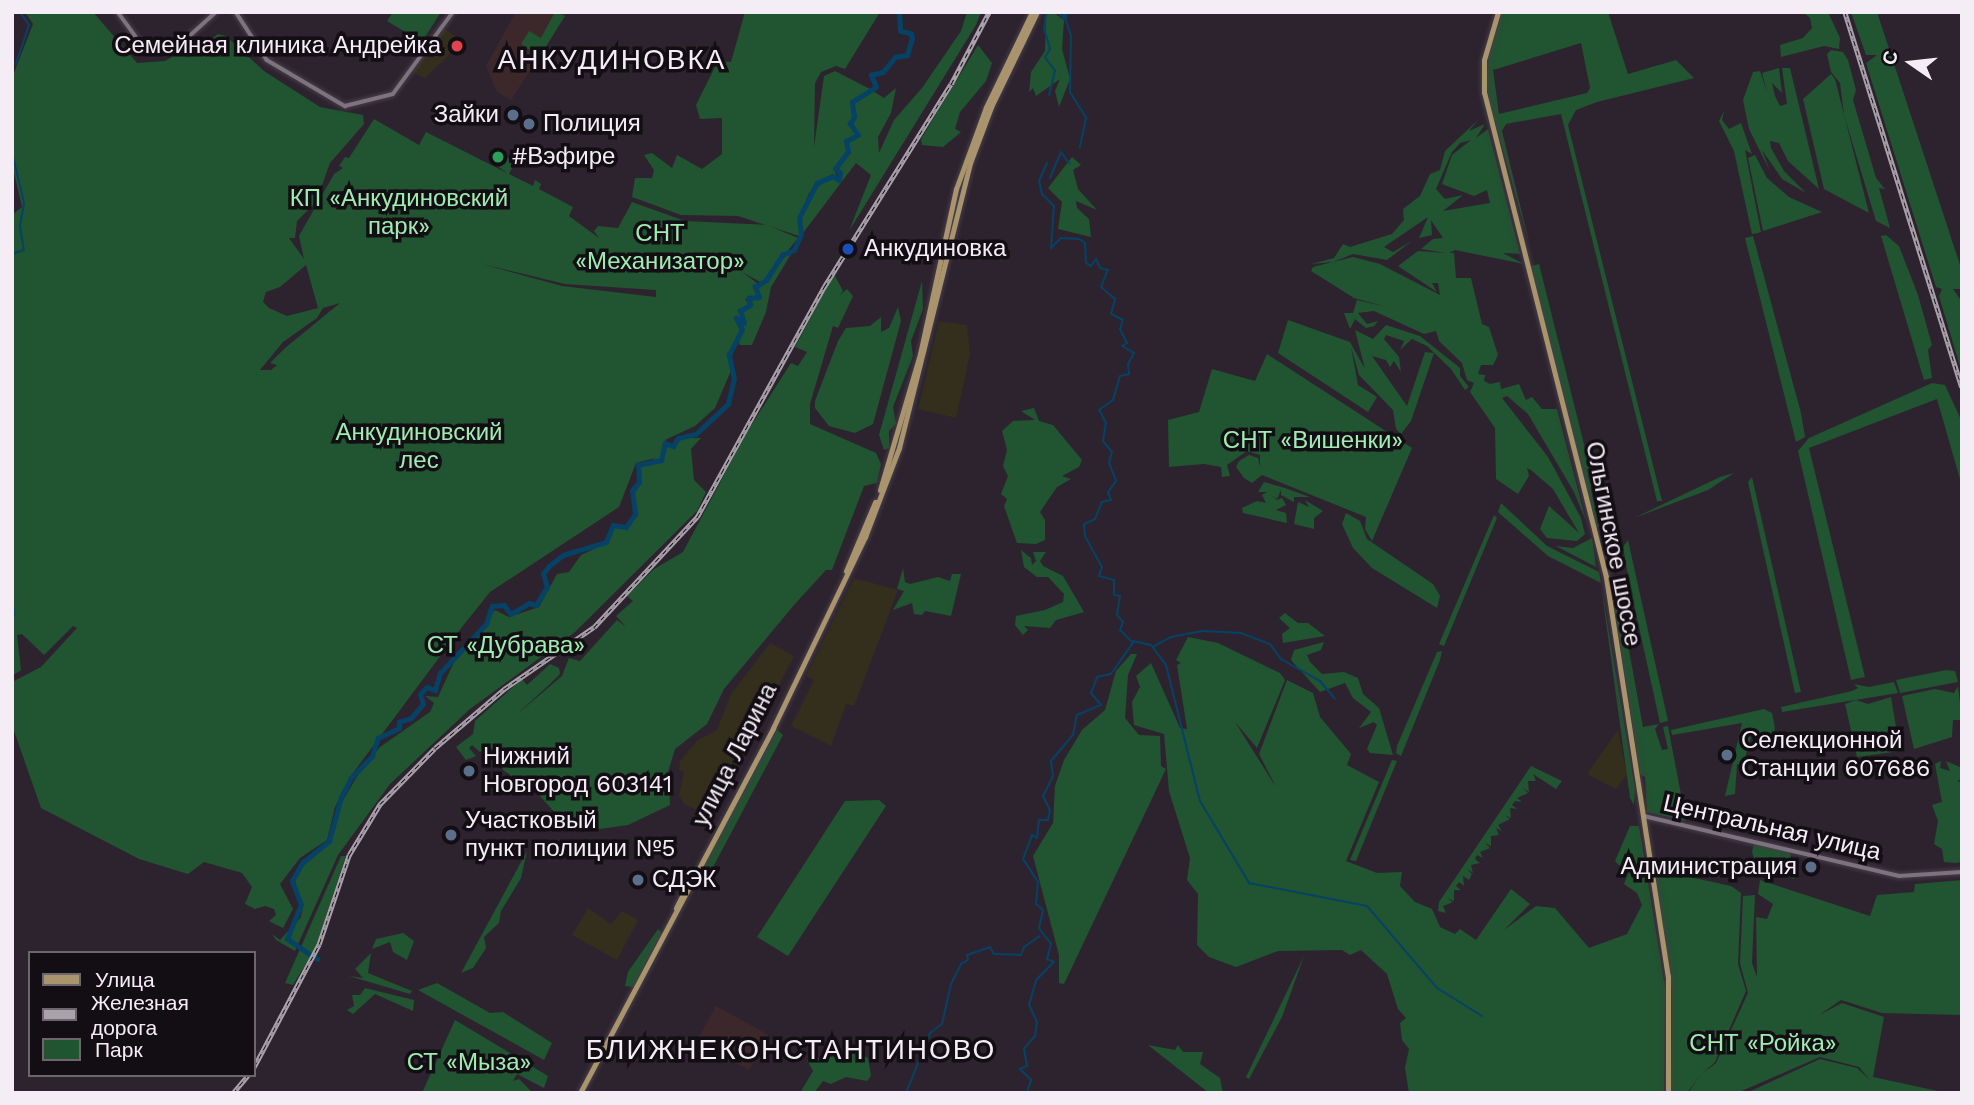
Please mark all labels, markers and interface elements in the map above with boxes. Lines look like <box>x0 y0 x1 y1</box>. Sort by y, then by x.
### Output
north arrow <box>1876 28 1946 98</box>
place label: Семейная клиника Андрейка <box>114 32 441 60</box>
marker: Семейная клиника Андрейка <box>447 36 467 56</box>
district label: АНКУДИНОВКА <box>499 43 725 77</box>
text: С <box>1877 48 1903 67</box>
place label: Зайки <box>434 101 499 129</box>
marker: Зайки <box>505 107 521 123</box>
place label: Полиция <box>543 110 641 138</box>
marker: Полиция <box>521 116 537 132</box>
place label: #Вэфире <box>512 143 615 171</box>
marker: #Вэфире <box>490 149 506 165</box>
park label: КП «Анкудиновский парк» <box>290 185 508 241</box>
park label: СНТ «Механизатор» <box>575 220 745 276</box>
place label: Анкудиновка <box>864 235 1006 263</box>
marker: Анкудиновка <box>838 239 858 259</box>
park label: Анкудиновский лес <box>335 419 503 475</box>
park label: СНТ «Вишенки» <box>1223 427 1403 455</box>
street label: Ольгинское шоссе <box>1579 439 1647 649</box>
park label: СТ «Дубрава» <box>427 632 585 660</box>
street label: улица Ларина <box>687 679 783 831</box>
place label: Селекционной Станции 607686 <box>1741 727 1930 783</box>
place label: Нижний Новгород 603141 <box>483 743 672 799</box>
marker: Селекционной Станции 607686 <box>1719 747 1735 763</box>
marker: Нижний Новгород 603141 <box>461 763 477 779</box>
street label: Центральная улица <box>1660 789 1884 867</box>
place label: Участковый пункт полиции №5 <box>465 807 675 863</box>
marker: Участковый пункт полиции №5 <box>443 827 459 843</box>
place label: Администрация <box>1621 853 1797 881</box>
marker: Администрация <box>1803 859 1819 875</box>
place label: СДЭК <box>652 866 716 894</box>
marker: СДЭК <box>630 872 646 888</box>
legend <box>28 951 256 1077</box>
text: Улица <box>95 967 155 992</box>
text: Железная дорога <box>91 990 189 1040</box>
park label: СНТ «Ройка» <box>1689 1030 1837 1058</box>
district label: БЛИЖНЕКОНСТАНТИНОВО <box>588 1033 994 1067</box>
text: Парк <box>95 1037 143 1062</box>
park label: СТ «Мыза» <box>407 1049 531 1077</box>

